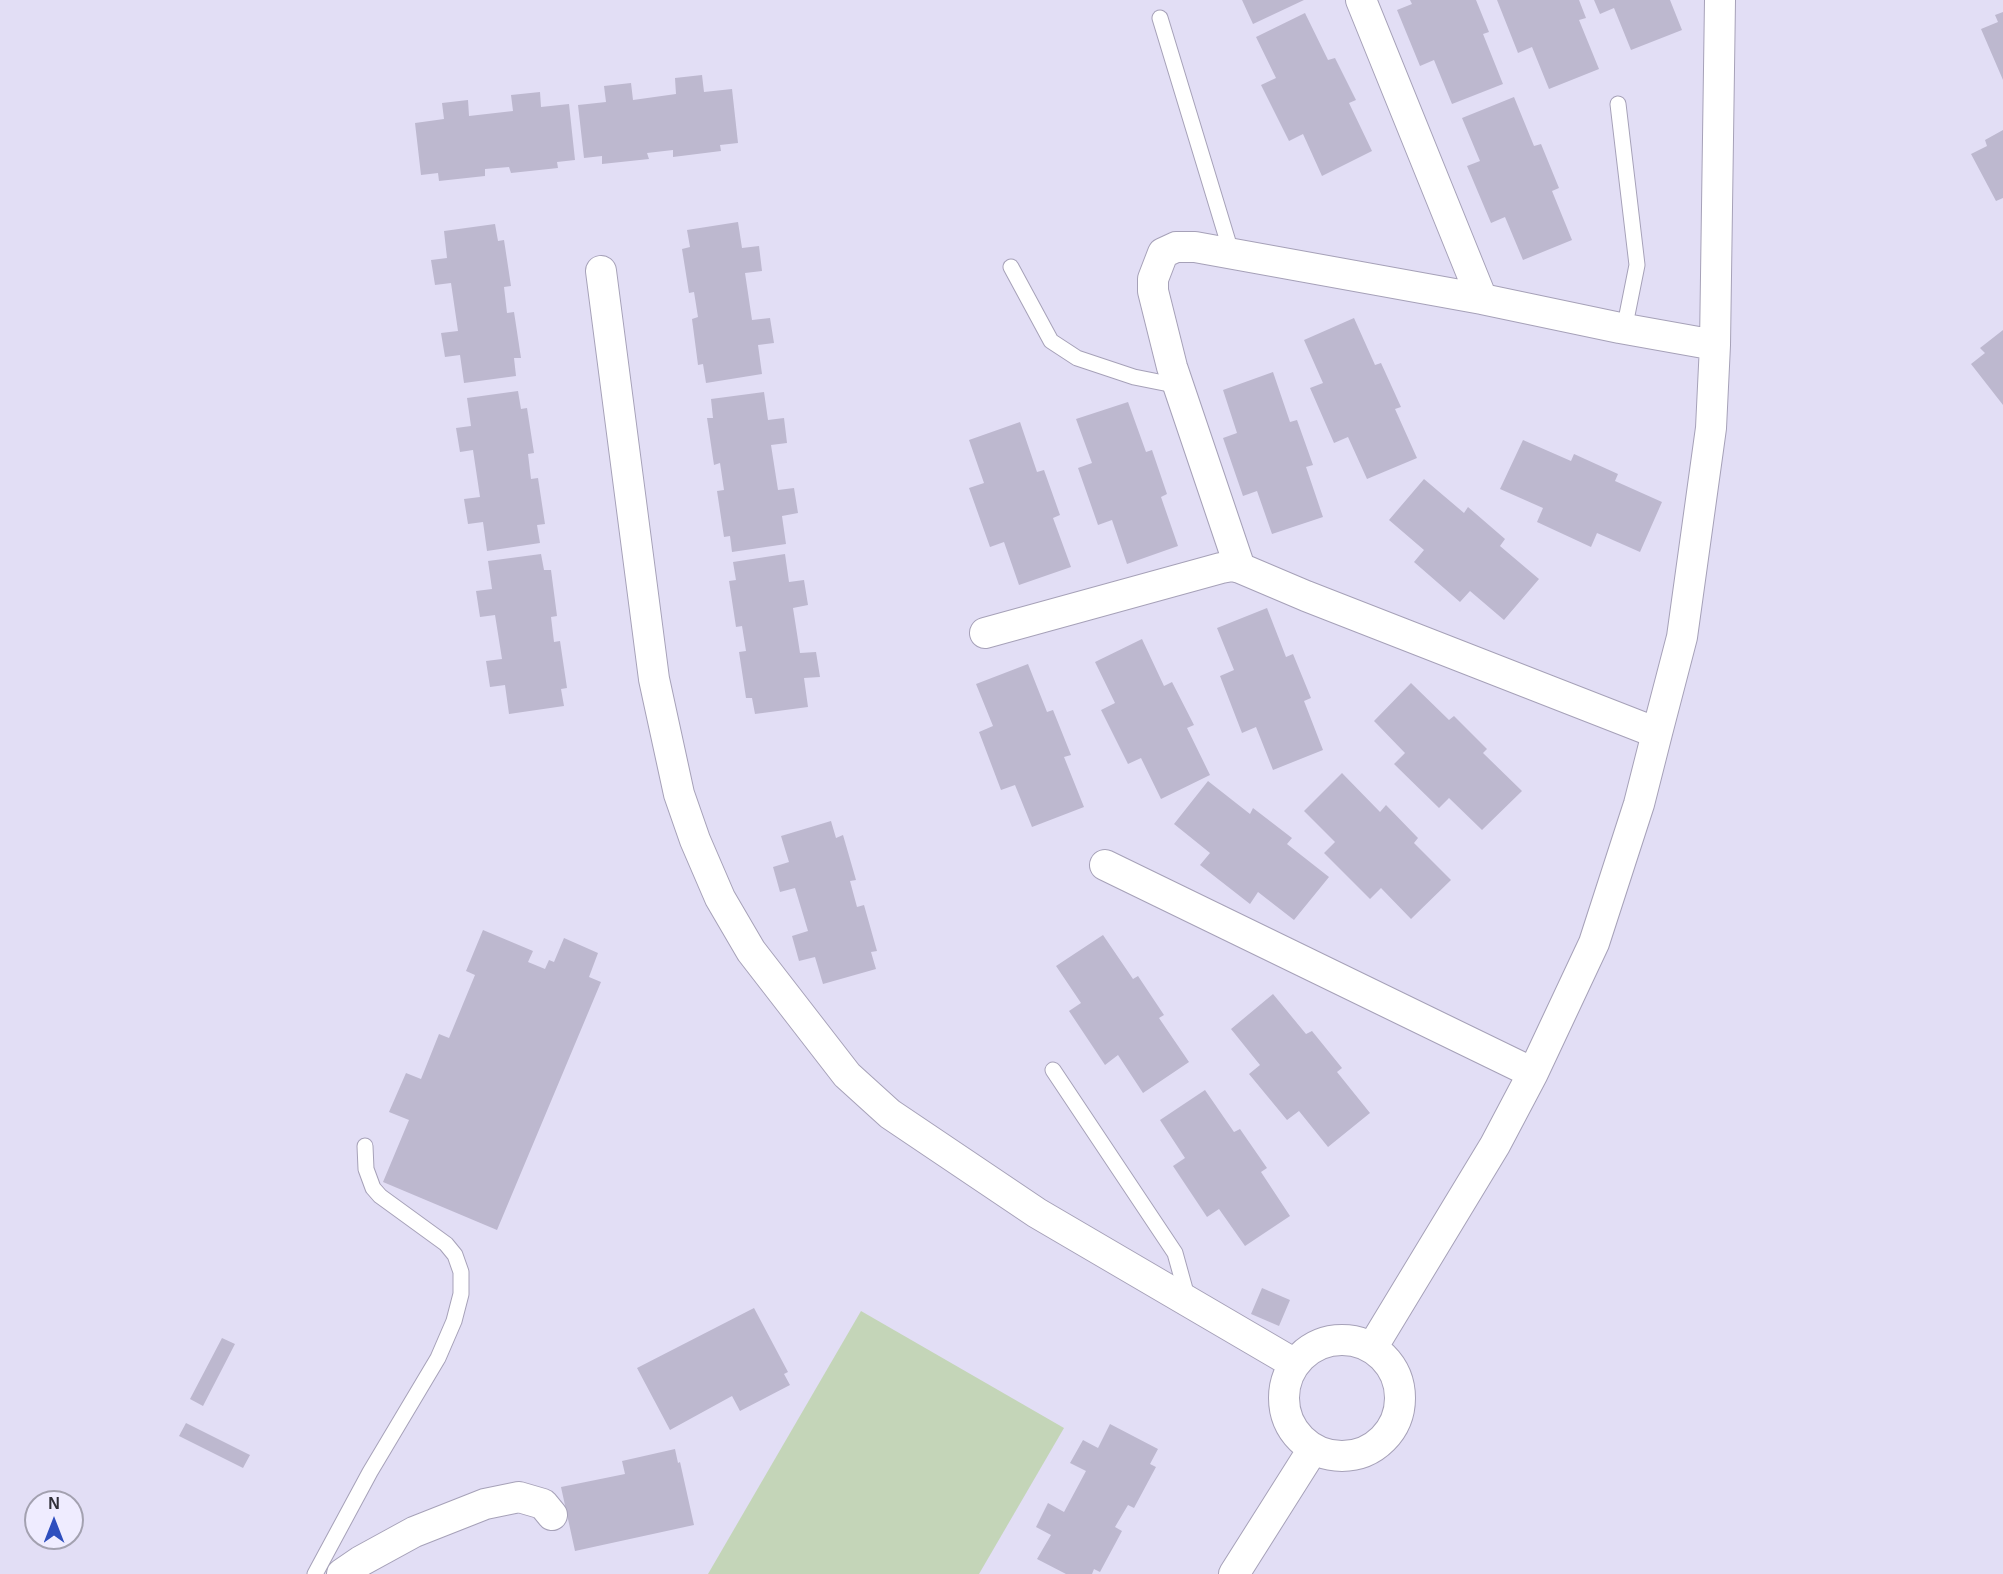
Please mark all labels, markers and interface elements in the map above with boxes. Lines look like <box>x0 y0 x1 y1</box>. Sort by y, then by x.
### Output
north arrow <box>24 1490 84 1550</box>
text: N <box>48 1495 60 1512</box>

